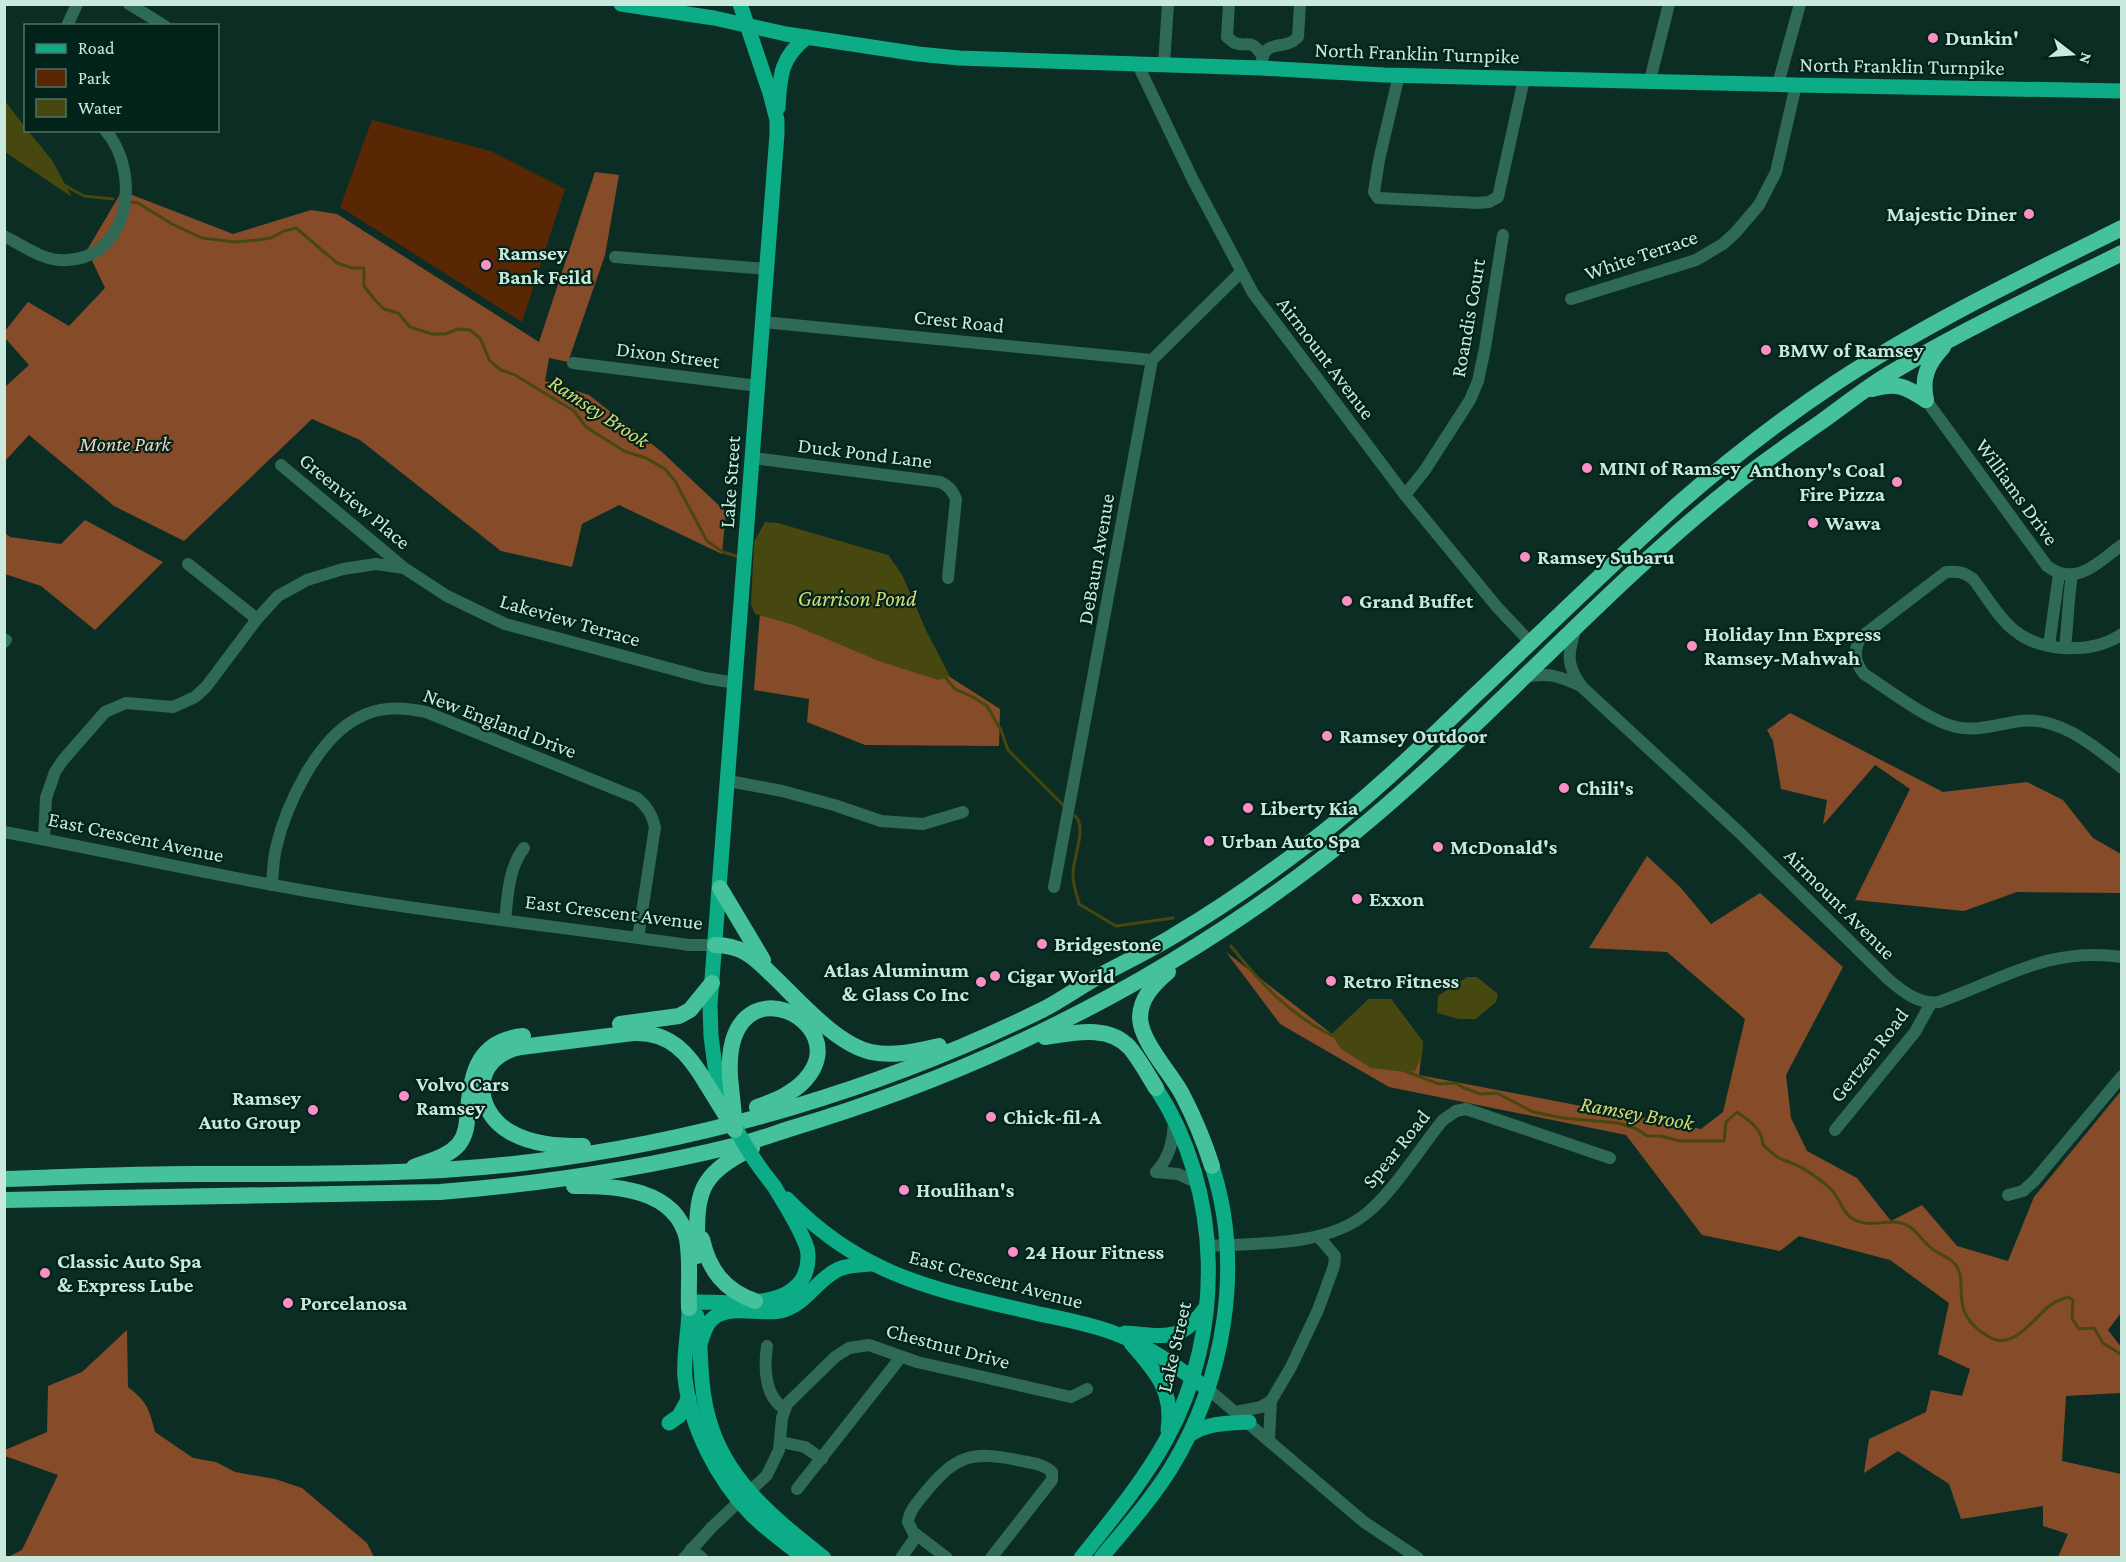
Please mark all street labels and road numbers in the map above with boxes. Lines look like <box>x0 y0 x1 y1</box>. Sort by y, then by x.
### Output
street label: North Franklin Turnpike <box>1314 37 1520 69</box>
street label: North Franklin Turnpike <box>1799 52 2005 80</box>
street label: White Terrace <box>1581 224 1701 286</box>
street label: Roandis Court <box>1446 256 1490 379</box>
street label: Airmount Avenue <box>1272 292 1380 424</box>
street label: Crest Road <box>913 304 1005 338</box>
street label: Dixon Street <box>615 337 722 373</box>
street label: Duck Pond Lane <box>796 433 934 473</box>
street label: Lake Street <box>715 434 745 529</box>
street label: Williams Drive <box>1970 434 2064 550</box>
street label: Greenview Place <box>295 448 415 554</box>
street label: DeBaun Avenue <box>1073 492 1119 626</box>
street label: Lakeview Terrace <box>497 588 643 652</box>
street label: New England Drive <box>420 683 580 763</box>
street label: East Crescent Avenue <box>46 807 226 867</box>
street label: Airmount Avenue <box>1779 843 1901 965</box>
street label: East Crescent Avenue <box>524 889 704 935</box>
street label: Gertzen Road <box>1825 1003 1913 1107</box>
street label: Spear Road <box>1357 1105 1435 1193</box>
street label: East Crescent Avenue <box>906 1244 1086 1314</box>
street label: Lake Street <box>1152 1298 1196 1395</box>
street label: Chestnut Drive <box>884 1318 1012 1374</box>

